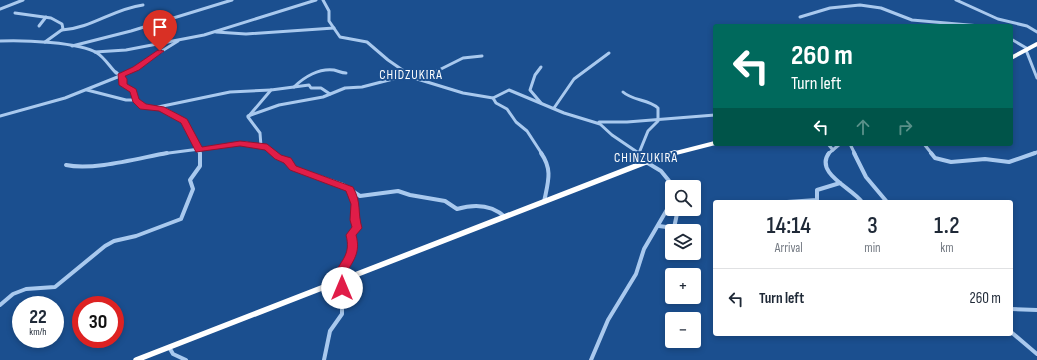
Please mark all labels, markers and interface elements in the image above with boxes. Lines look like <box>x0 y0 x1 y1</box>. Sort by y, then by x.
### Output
pin <box>143 10 177 51</box>
icon: arrive <box>149 16 171 38</box>
text: 260 m <box>791 39 853 72</box>
icon: left <box>725 40 777 92</box>
district label: CHIDZUKIRA <box>379 67 443 83</box>
text: Turn left <box>791 73 842 94</box>
icon: left <box>810 116 832 138</box>
icon: ahead <box>852 116 874 138</box>
icon: right <box>894 116 916 138</box>
district label: CHINZUKIRA <box>614 150 678 166</box>
map controls <box>665 180 701 348</box>
button: search <box>665 180 701 216</box>
text: 14:14 <box>766 211 811 240</box>
text: 3 <box>867 211 878 240</box>
text: 1.2 <box>934 211 960 240</box>
button: layers <box>665 224 701 260</box>
text: Arrival <box>775 240 803 256</box>
text: min <box>864 240 881 256</box>
text: km <box>940 240 953 256</box>
position arrow <box>321 267 363 309</box>
button: + <box>665 268 701 304</box>
icon: left <box>725 288 747 310</box>
text: Turn left <box>759 289 804 308</box>
text: 260 m <box>970 289 1001 308</box>
speed limit sign: 30 <box>72 296 124 348</box>
text: 22 <box>29 305 47 329</box>
button: − <box>665 312 701 348</box>
text: km/h <box>29 326 47 338</box>

